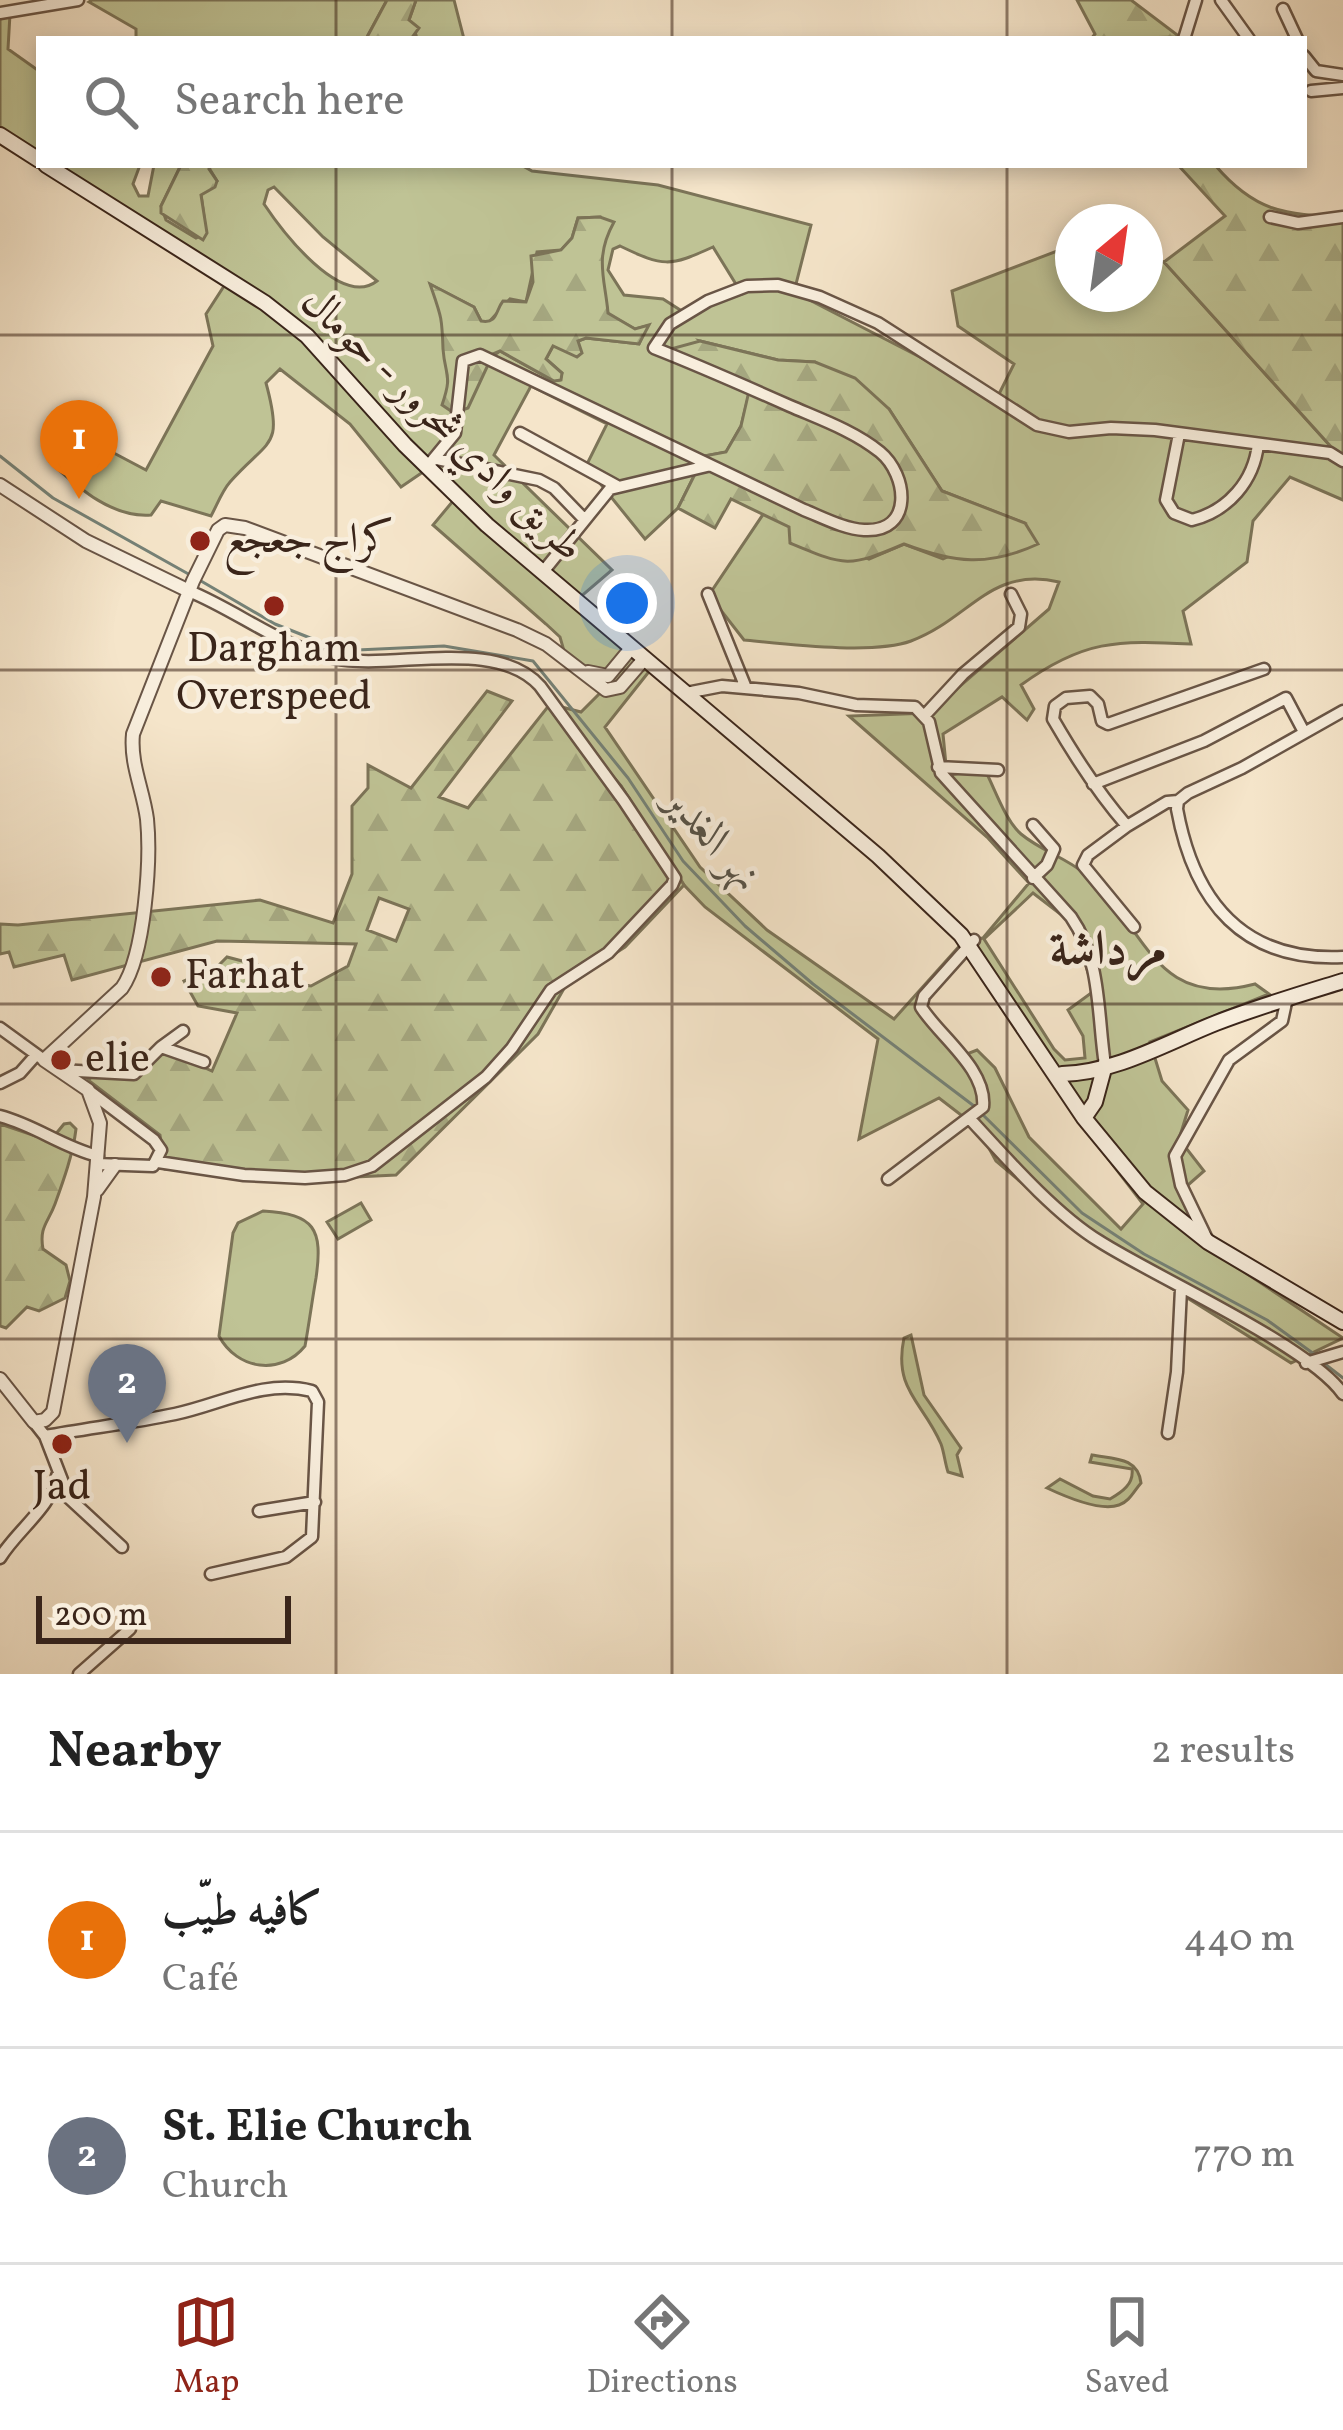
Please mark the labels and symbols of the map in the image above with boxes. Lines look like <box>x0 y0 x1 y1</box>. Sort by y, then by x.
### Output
north arrow <box>1055 204 1163 312</box>
street label: طريق وادي شحرور - حومال <box>286 275 596 577</box>
pin: 1 <box>40 400 118 499</box>
place label: كراج جعجع <box>224 512 394 575</box>
marker: كراج جعجع <box>187 528 213 554</box>
your location <box>597 573 657 633</box>
marker: Dargham Overspeed <box>261 593 287 619</box>
place label: Dargham Overspeed <box>176 621 372 728</box>
water label: نهر الغدير <box>646 770 776 908</box>
district label: مرداشة <box>1050 918 1166 985</box>
place label: Farhat <box>185 948 305 1007</box>
marker: Farhat <box>148 964 174 990</box>
place label: elie <box>85 1031 150 1090</box>
marker: elie <box>48 1047 74 1073</box>
pin: 2 <box>88 1344 166 1443</box>
marker: Jad <box>49 1431 75 1457</box>
place label: Jad <box>33 1459 91 1518</box>
scale bar <box>36 1590 291 1643</box>

